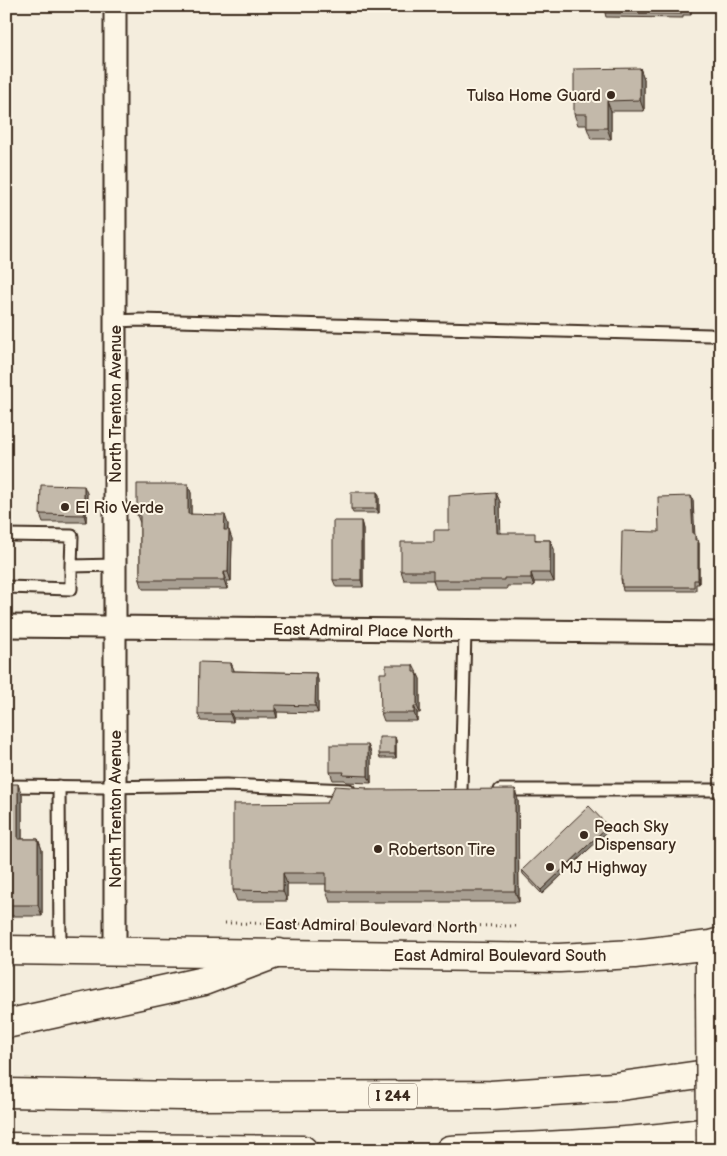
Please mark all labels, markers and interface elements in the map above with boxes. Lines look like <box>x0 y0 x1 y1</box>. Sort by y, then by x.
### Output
place label: Tulsa Home Guard <box>466 87 601 106</box>
marker: Tulsa Home Guard <box>605 89 617 101</box>
street label: North Trenton Avenue <box>107 324 126 483</box>
place label: El Rio Verde <box>75 499 164 518</box>
marker: El Rio Verde <box>59 501 71 513</box>
street label: East Admiral Place North <box>273 620 454 643</box>
street label: North Trenton Avenue <box>107 729 126 888</box>
place label: Peach Sky Dispensary <box>594 818 677 855</box>
marker: Peach Sky Dispensary <box>578 829 590 841</box>
place label: Robertson Tire <box>388 841 496 860</box>
marker: Robertson Tire <box>372 843 384 855</box>
place label: MJ Highway <box>560 859 648 878</box>
marker: MJ Highway <box>544 861 556 873</box>
street label: East Admiral Boulevard North <box>264 915 478 938</box>
street label: East Admiral Boulevard South <box>394 947 607 966</box>
road number: I 244 <box>369 1084 417 1108</box>

